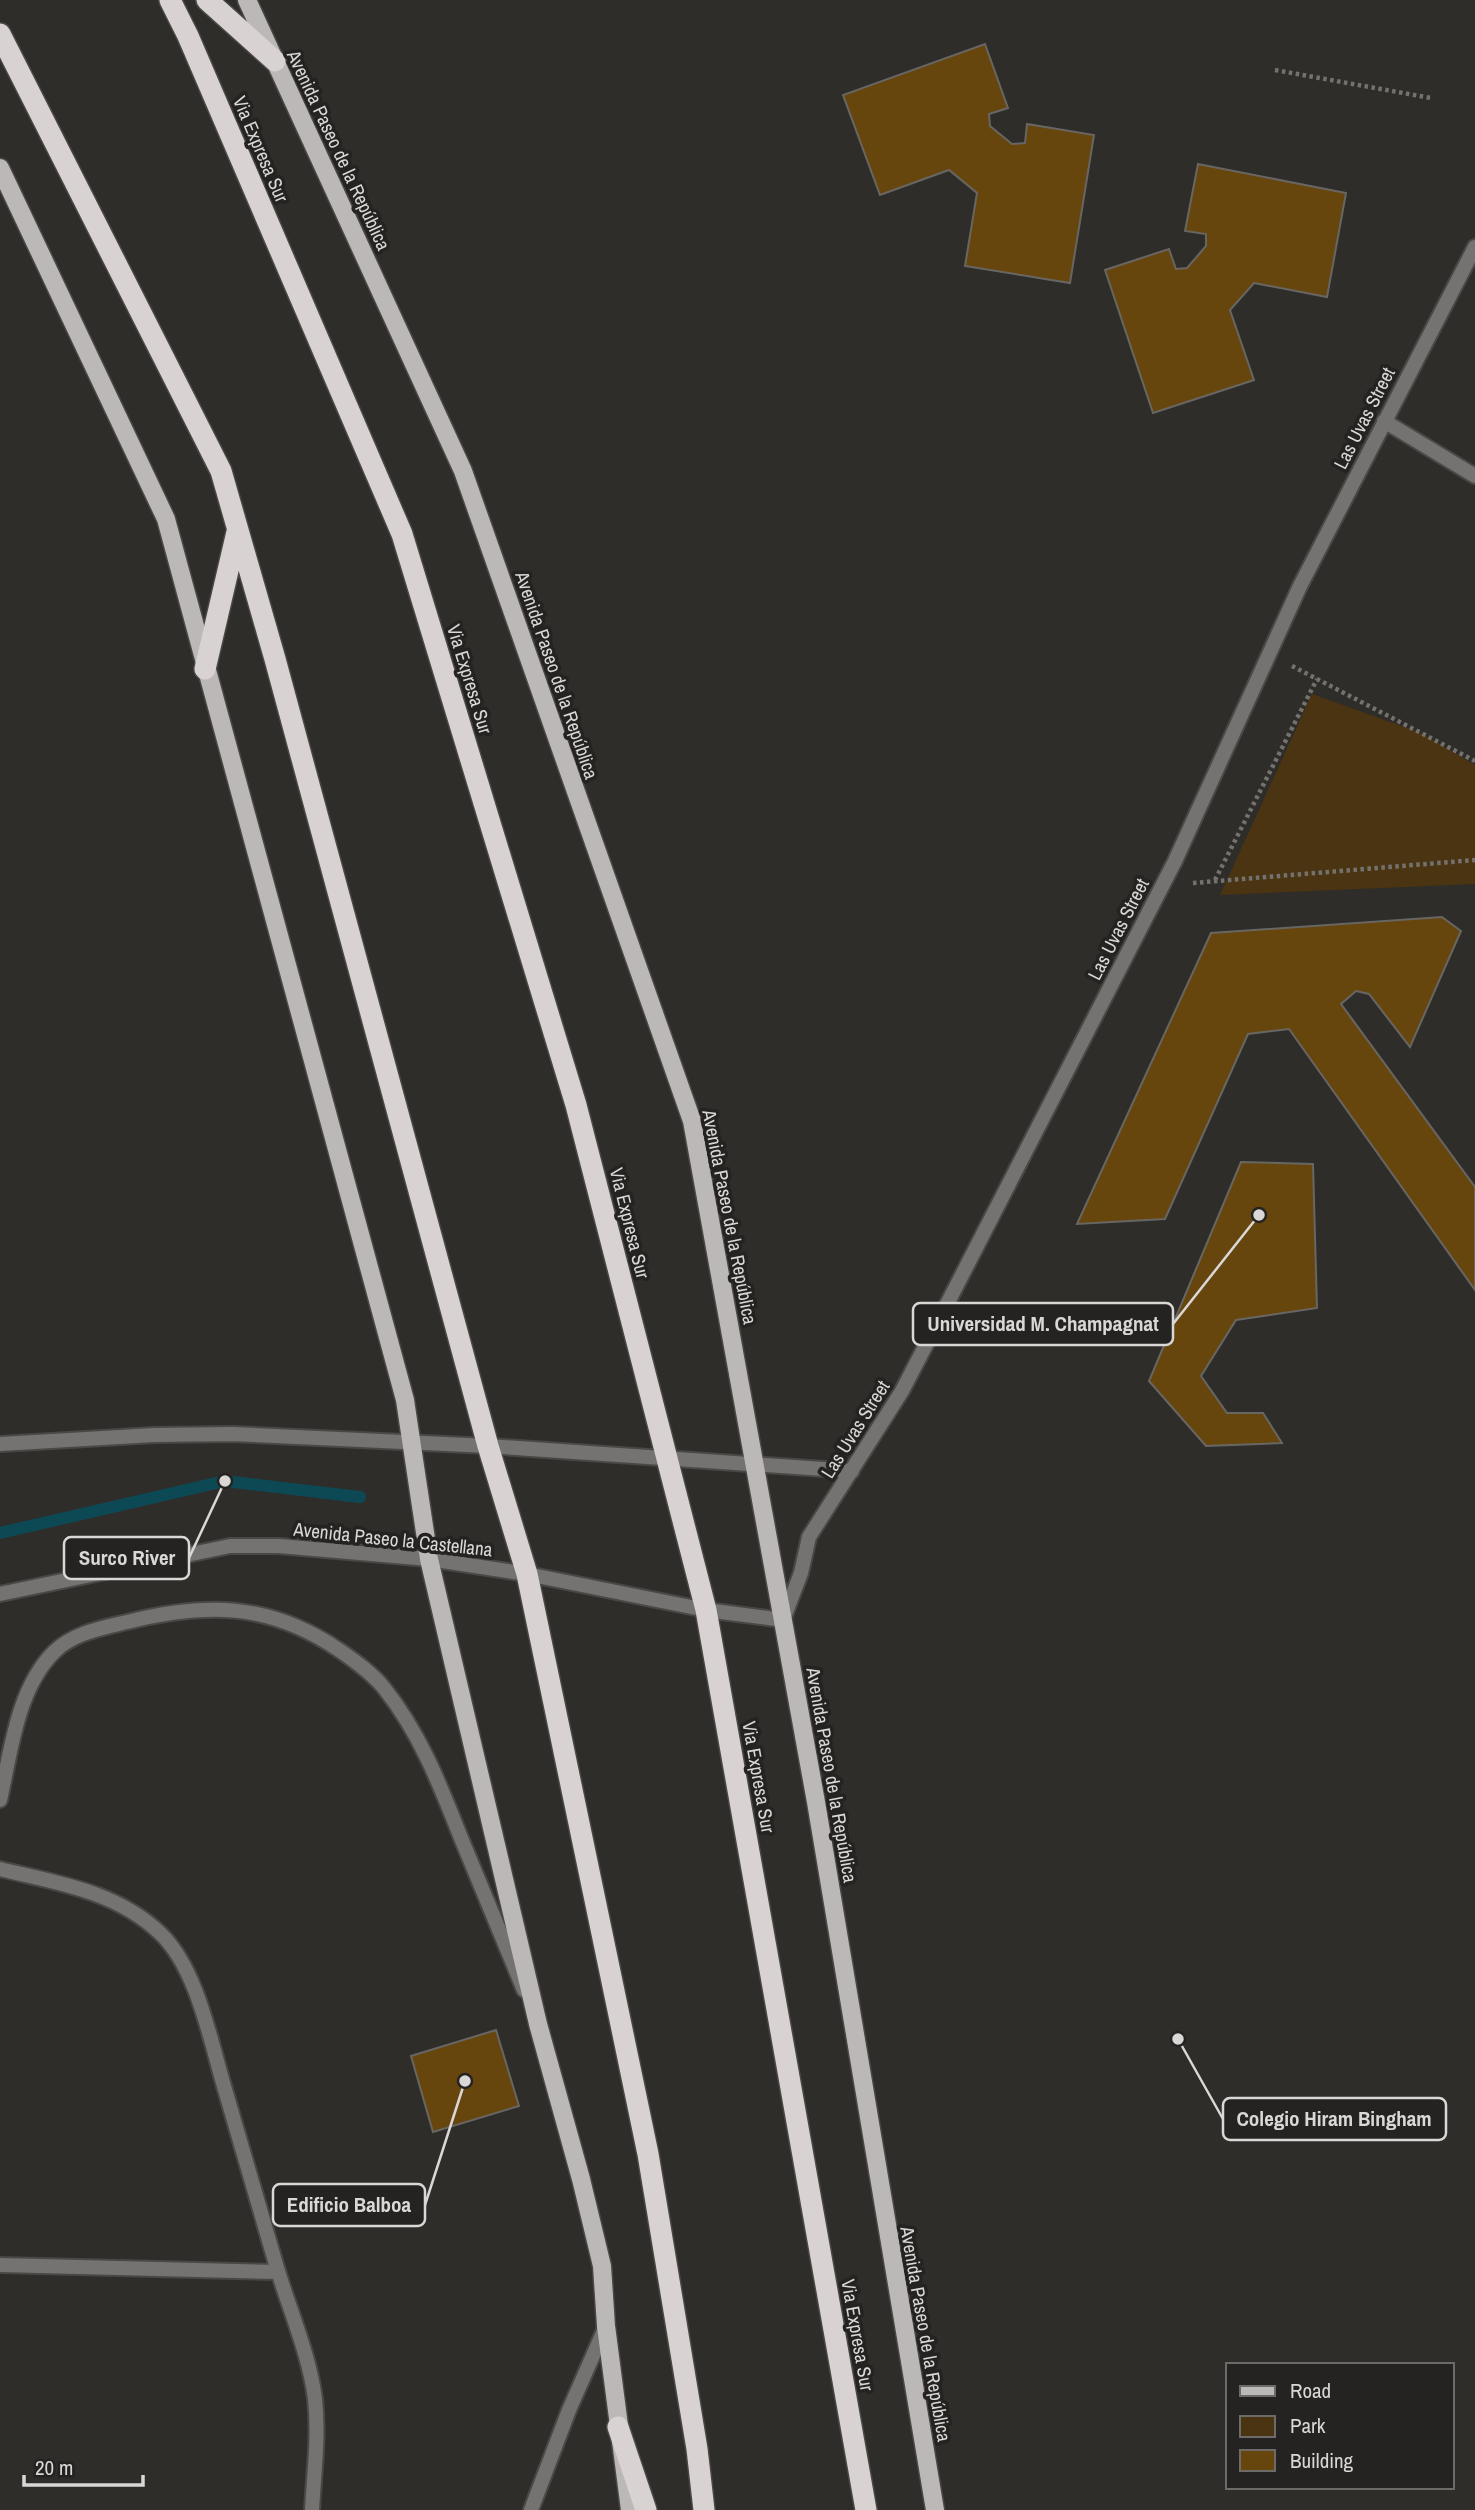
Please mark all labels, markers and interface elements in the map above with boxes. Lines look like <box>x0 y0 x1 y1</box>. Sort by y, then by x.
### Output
street label: Avenida Paseo de la República <box>281 45 397 255</box>
street label: Via Expresa Sur <box>227 92 295 207</box>
street label: Las Uvas Street <box>1327 362 1401 473</box>
street label: Avenida Paseo de la República <box>509 567 605 783</box>
street label: Via Expresa Sur <box>441 621 499 738</box>
street label: Las Uvas Street <box>1081 873 1155 984</box>
street label: Avenida Paseo de la República <box>696 1107 764 1327</box>
street label: Via Expresa Sur <box>604 1165 657 1282</box>
callout: Universidad M. Champagnat <box>913 1303 1173 1345</box>
text: Universidad M. Champagnat <box>927 1309 1159 1338</box>
street label: Las Uvas Street <box>815 1375 896 1483</box>
street label: Avenida Paseo la Castellana <box>291 1516 494 1562</box>
callout: Surco River <box>64 1537 189 1579</box>
text: Surco River <box>79 1543 176 1572</box>
street label: Avenida Paseo de la República <box>800 1664 864 1885</box>
street label: Via Expresa Sur <box>736 1719 782 1836</box>
callout: Colegio Hiram Bingham <box>1223 2098 1446 2140</box>
text: Colegio Hiram Bingham <box>1236 2104 1432 2133</box>
callout: Edificio Balboa <box>273 2184 425 2226</box>
text: Edificio Balboa <box>287 2190 412 2219</box>
street label: Avenida Paseo de la República <box>894 2223 958 2444</box>
street label: Via Expresa Sur <box>835 2277 881 2394</box>
legend <box>1226 2363 1454 2489</box>
text: Road <box>1290 2376 1331 2405</box>
text: Park <box>1290 2411 1326 2440</box>
scale bar <box>24 2444 144 2488</box>
text: Building <box>1290 2446 1354 2475</box>
text: 20 m <box>35 2453 73 2482</box>

